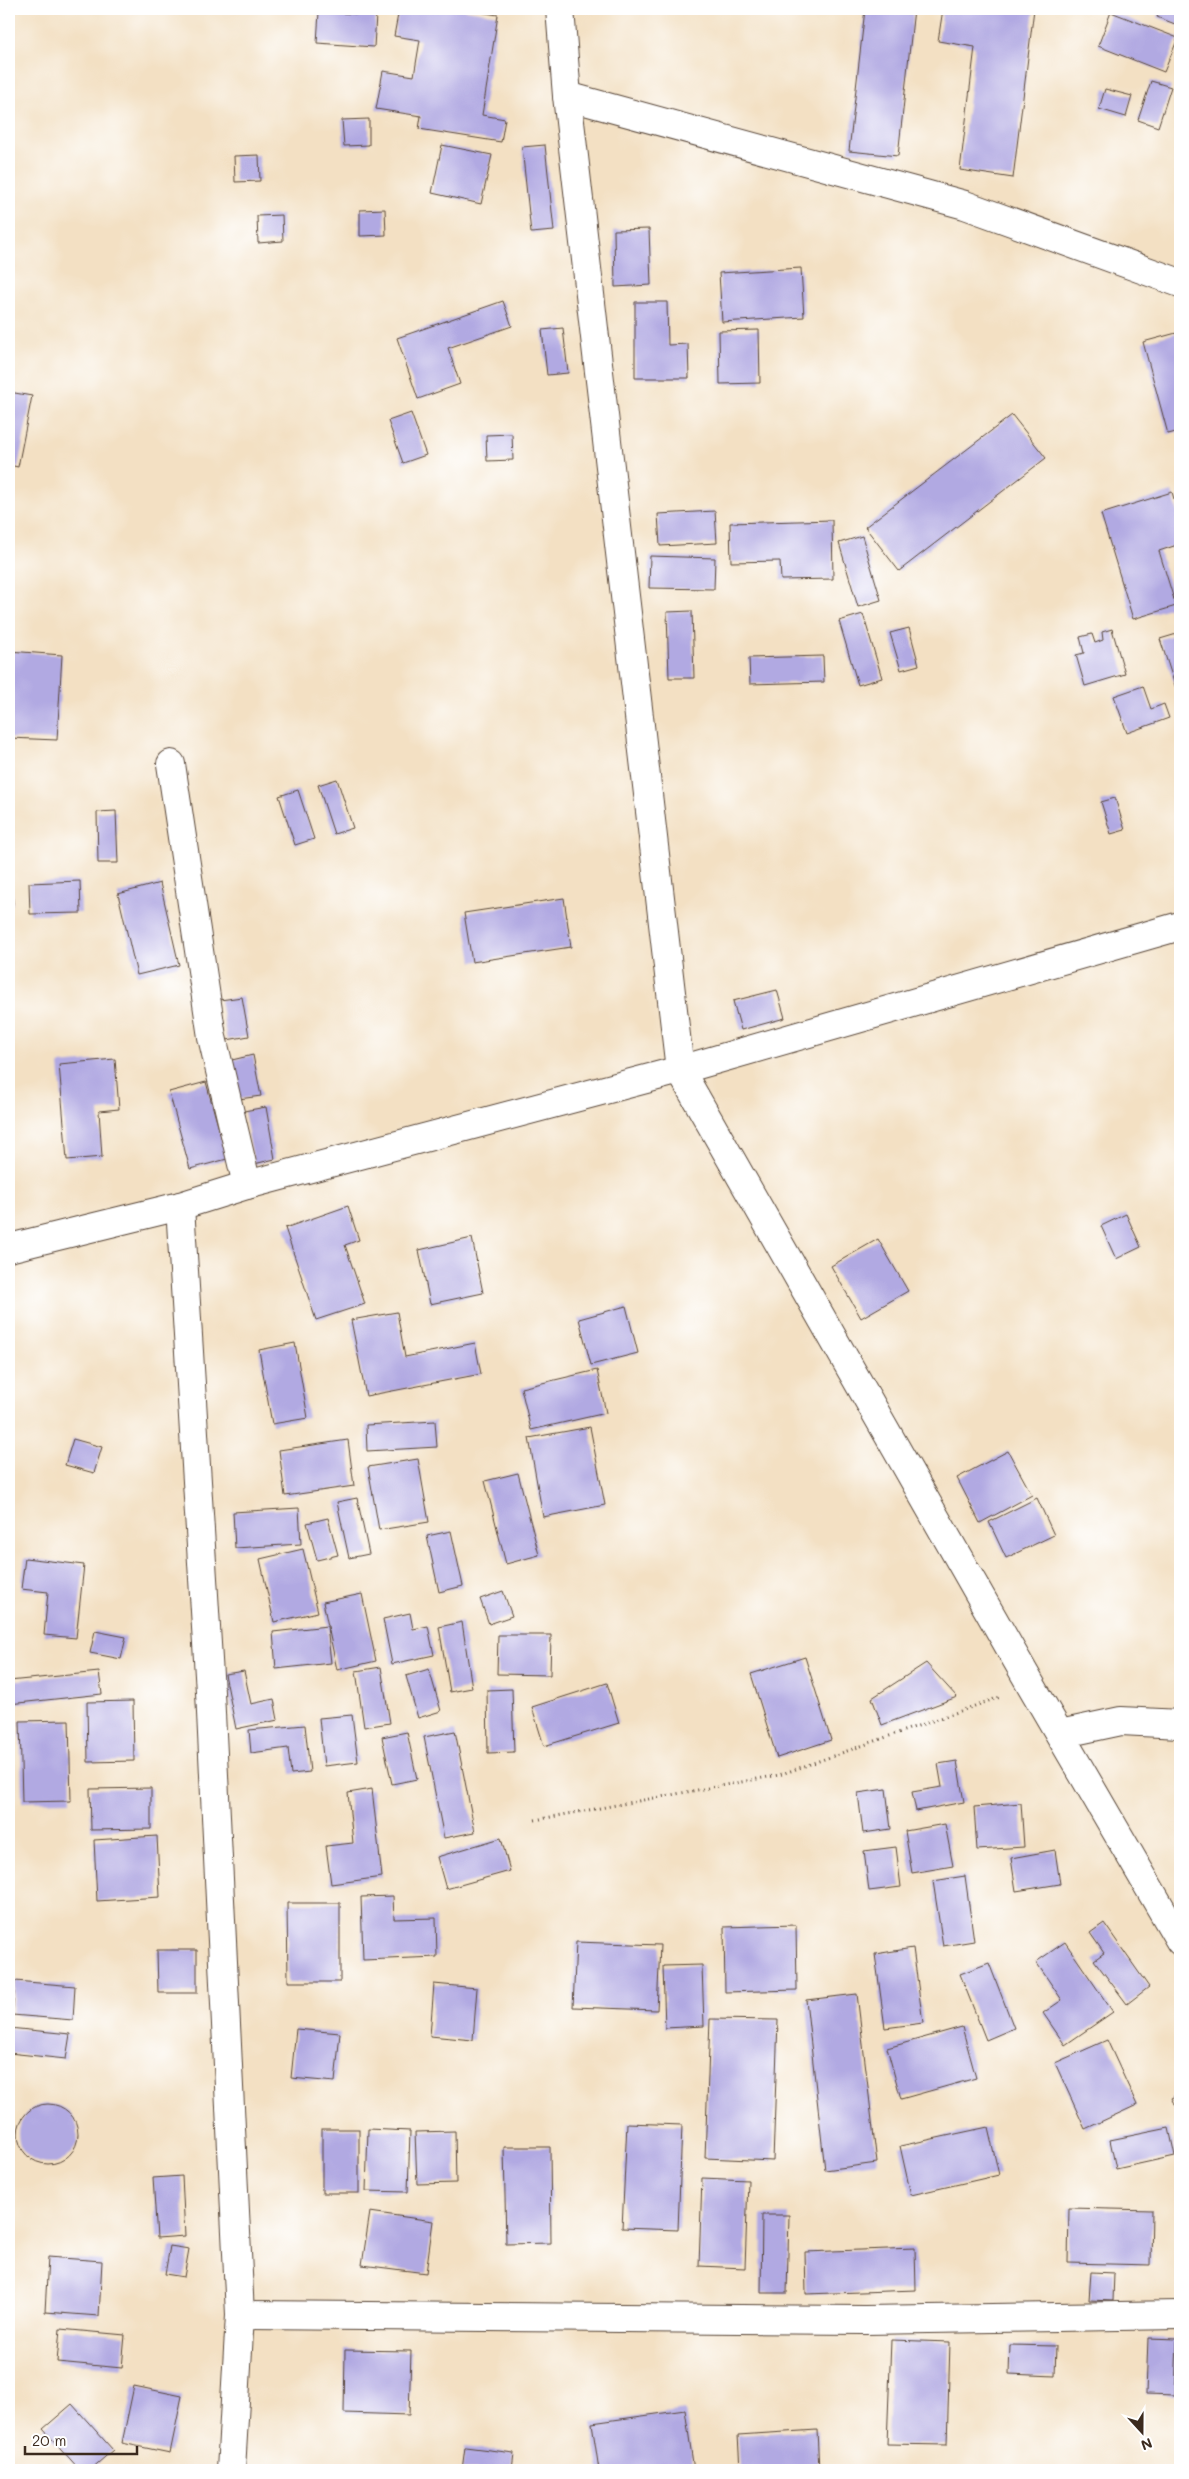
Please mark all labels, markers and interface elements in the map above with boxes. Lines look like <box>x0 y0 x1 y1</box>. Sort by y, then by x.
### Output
north arrow <box>1116 2406 1166 2456</box>
scale bar <box>25 2424 138 2456</box>
text: 20 m <box>32 2430 66 2450</box>
text: N <box>1138 2434 1155 2455</box>

